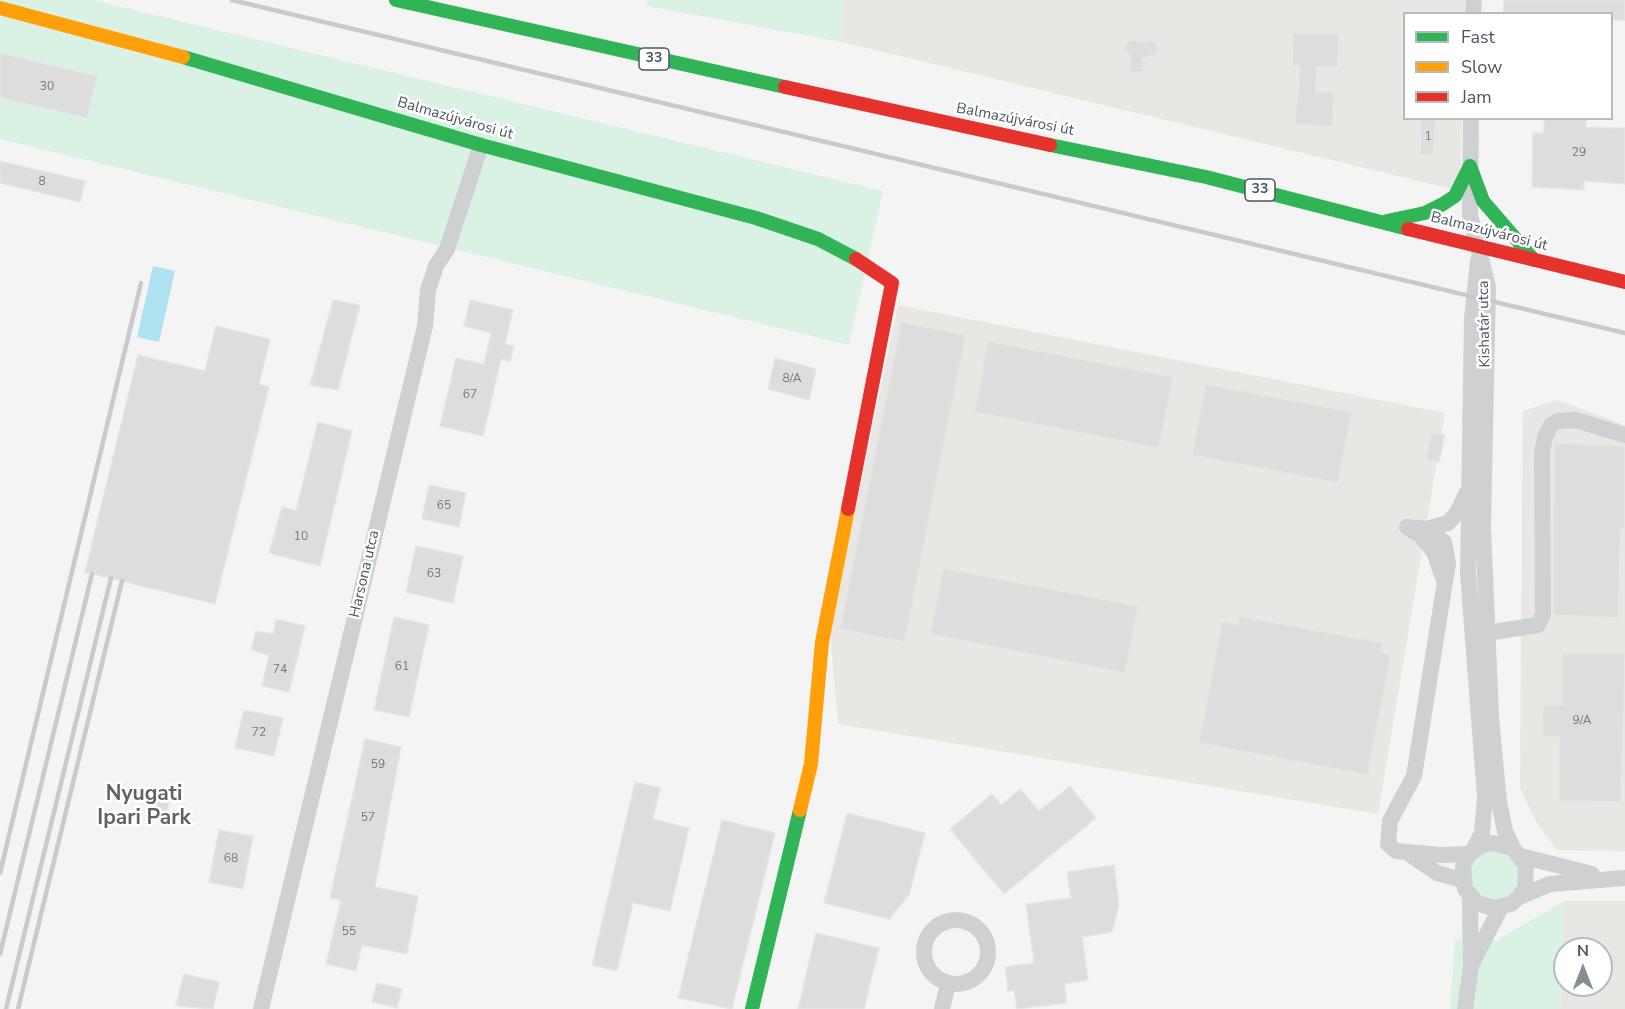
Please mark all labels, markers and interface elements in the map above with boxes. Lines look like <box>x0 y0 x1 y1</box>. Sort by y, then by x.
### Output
legend <box>1403 12 1613 120</box>
text: Fast <box>1461 25 1495 49</box>
road number: 33 <box>639 48 669 70</box>
text: Slow <box>1461 55 1502 79</box>
house number: 30 <box>40 80 54 94</box>
text: Jam <box>1461 85 1492 109</box>
street label: Balmazújvárosi út <box>395 94 515 144</box>
street label: Balmazújvárosi út <box>955 100 1075 140</box>
house number: 1 <box>1424 130 1432 144</box>
house number: 29 <box>1572 146 1586 160</box>
house number: 8 <box>38 175 46 189</box>
road number: 33 <box>1245 179 1275 201</box>
street label: Balmazújvárosi út <box>1429 209 1549 255</box>
street label: Kishatár utca <box>1475 280 1495 368</box>
house number: 8/A <box>782 372 802 386</box>
house number: 67 <box>463 388 477 402</box>
house number: 65 <box>437 499 451 513</box>
street label: Harsona utca <box>346 529 384 619</box>
house number: 10 <box>294 530 308 544</box>
house number: 63 <box>427 567 441 581</box>
house number: 61 <box>395 660 409 674</box>
house number: 74 <box>273 663 287 677</box>
house number: 9/A <box>1572 714 1592 728</box>
house number: 72 <box>252 726 266 740</box>
house number: 59 <box>371 758 385 772</box>
district label: Nyugati Ipari Park <box>97 782 191 832</box>
house number: 57 <box>361 811 375 825</box>
house number: 68 <box>224 852 238 866</box>
house number: 55 <box>342 925 356 939</box>
north arrow <box>1553 937 1613 997</box>
text: N <box>1577 940 1589 962</box>

